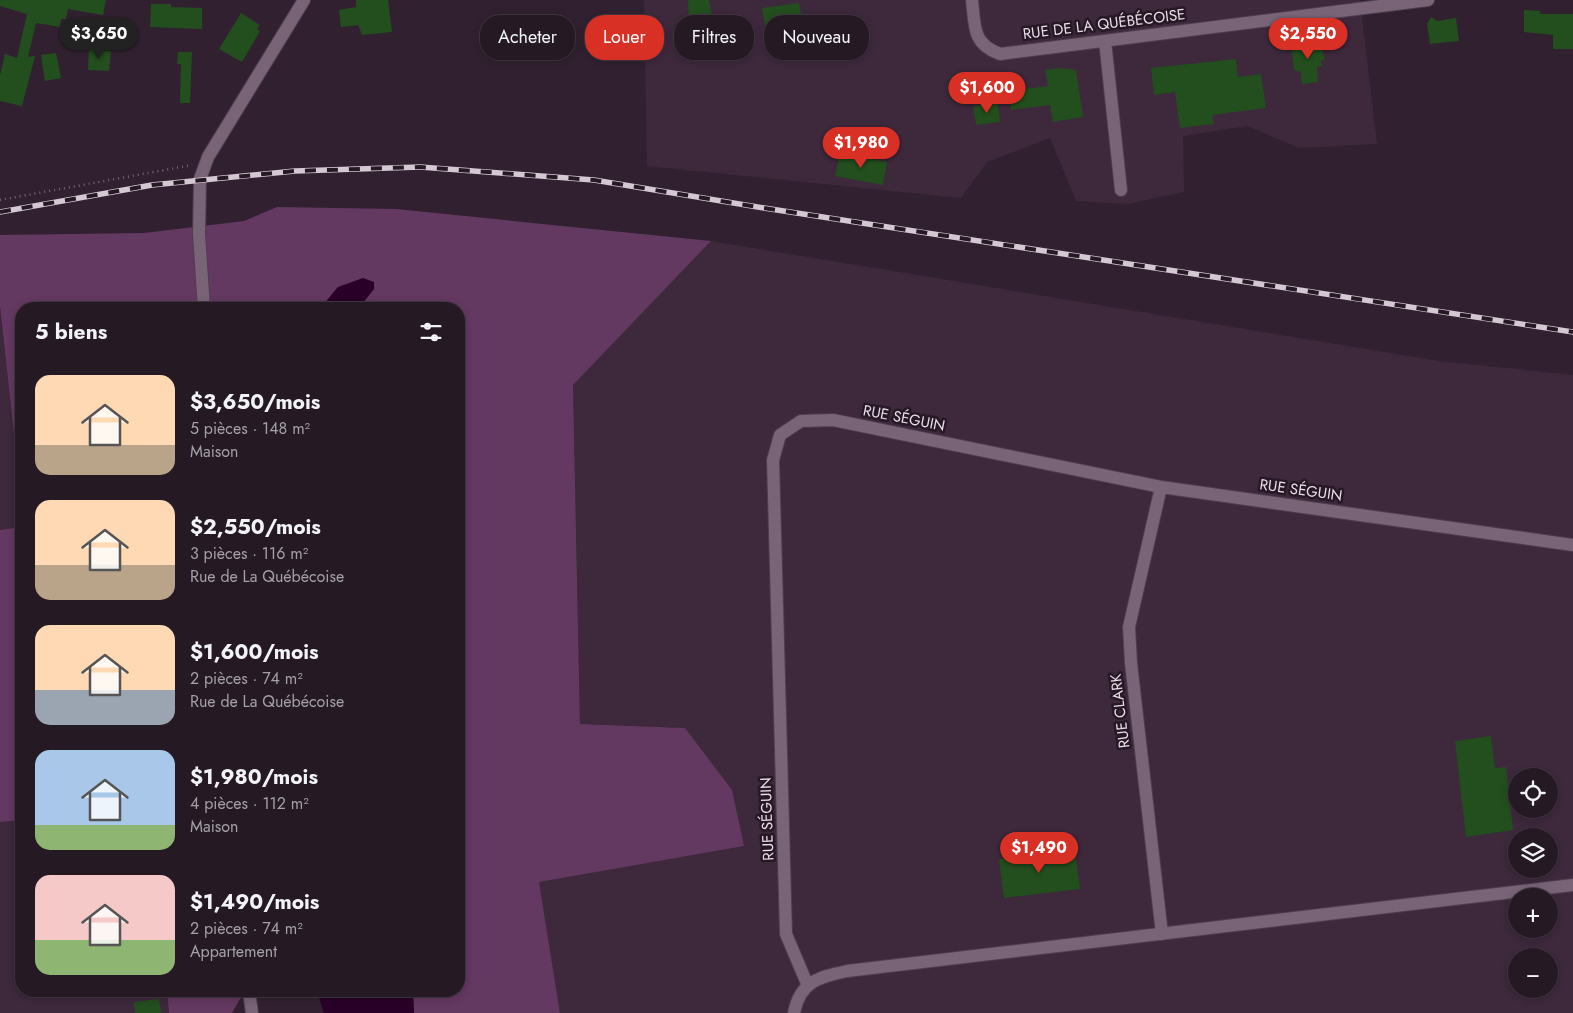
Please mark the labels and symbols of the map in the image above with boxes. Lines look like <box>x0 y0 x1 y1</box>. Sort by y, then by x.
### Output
street label: RUE DE LA QUÉBÉCOISE <box>1022 3 1186 45</box>
pin: $3,650 <box>58 18 140 60</box>
pin: $2,550 <box>1267 18 1349 60</box>
pin: $1,600 <box>946 72 1028 114</box>
pin: $1,980 <box>820 126 902 169</box>
street label: RUE SÉGUIN <box>861 399 947 437</box>
street label: RUE SÉGUIN <box>1258 473 1344 507</box>
street label: RUE CLARK <box>1104 672 1135 749</box>
street label: RUE SÉGUIN <box>755 777 779 861</box>
pin: $1,490 <box>998 832 1080 874</box>

